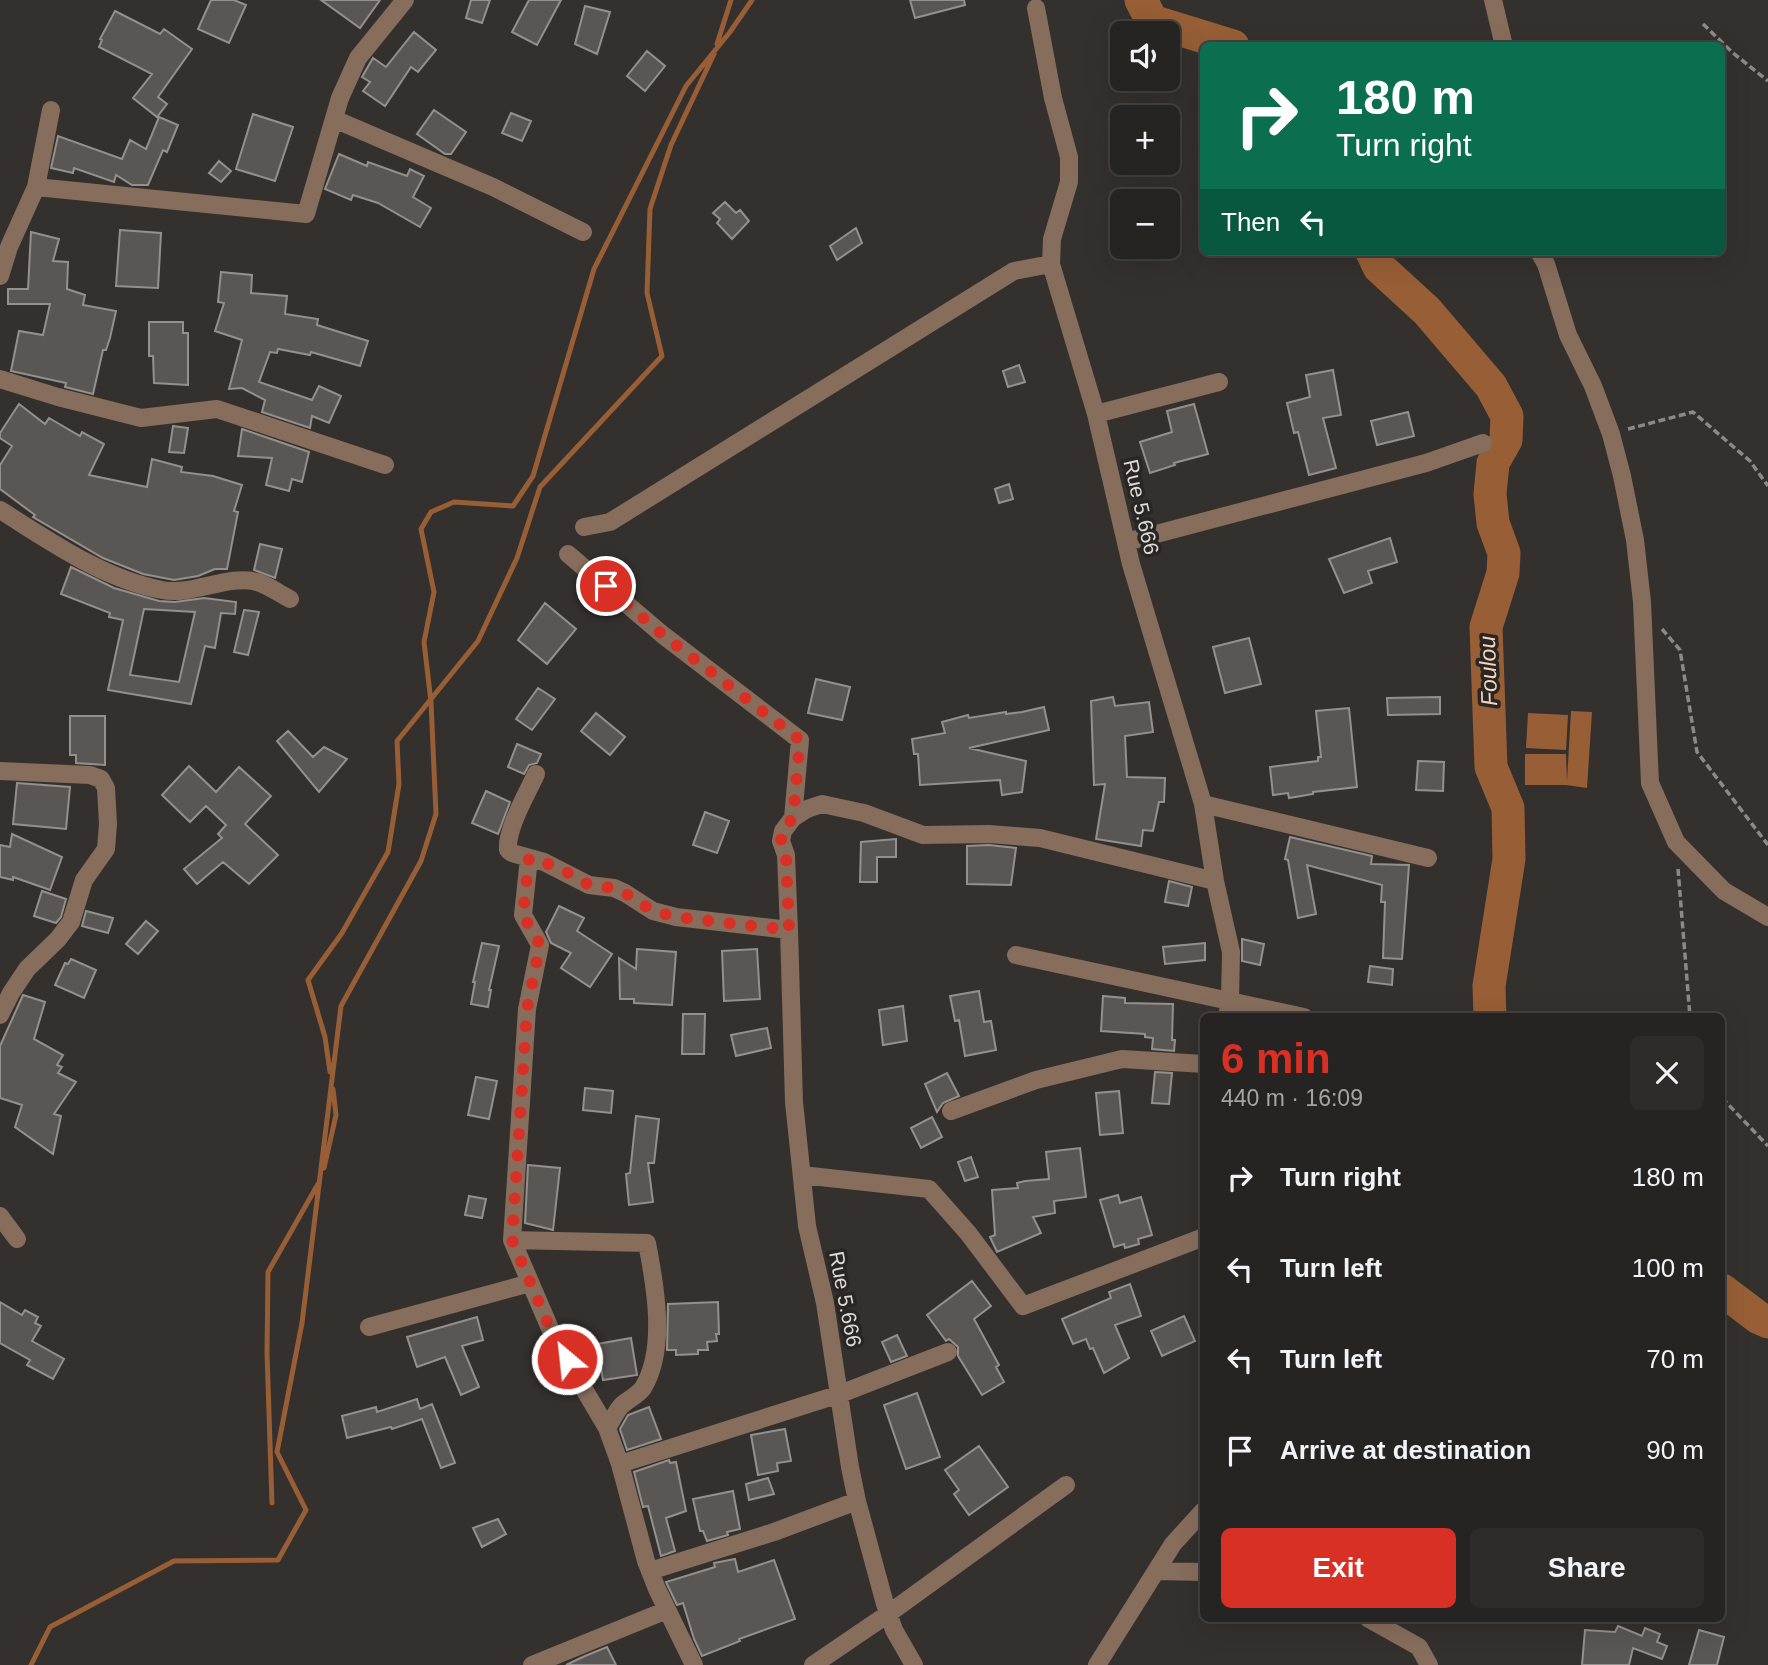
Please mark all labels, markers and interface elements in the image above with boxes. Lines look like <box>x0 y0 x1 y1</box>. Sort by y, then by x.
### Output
map controls <box>1110 21 1180 259</box>
button: sound <box>1110 21 1180 91</box>
icon: right <box>1221 70 1312 161</box>
text: 180 m <box>1336 70 1475 124</box>
button: + <box>1110 105 1180 175</box>
text: Turn right <box>1336 127 1472 163</box>
button: − <box>1110 189 1180 259</box>
icon: left <box>1294 203 1332 241</box>
text: Then <box>1221 207 1280 237</box>
street label: Rue 5.666 <box>1119 457 1164 557</box>
pin <box>576 556 636 616</box>
icon: arrive <box>587 567 625 605</box>
water label: Foulou <box>1474 635 1502 707</box>
text: 6 min <box>1221 1035 1331 1082</box>
button: close <box>1630 1036 1704 1110</box>
text: 440 m · 16:09 <box>1221 1085 1363 1111</box>
icon: right <box>1221 1159 1259 1197</box>
text: Turn right <box>1280 1162 1401 1192</box>
text: 180 m <box>1632 1162 1704 1192</box>
street label: Rue 5.666 <box>825 1249 866 1349</box>
icon: left <box>1221 1250 1259 1288</box>
text: Turn left <box>1280 1253 1382 1283</box>
text: 100 m <box>1632 1253 1704 1283</box>
position arrow <box>530 1322 604 1396</box>
icon: left <box>1221 1341 1259 1379</box>
text: Turn left <box>1280 1344 1382 1374</box>
text: 70 m <box>1646 1344 1704 1374</box>
icon: arrive <box>1221 1432 1259 1470</box>
text: Arrive at destination <box>1280 1435 1531 1465</box>
text: 90 m <box>1646 1435 1704 1465</box>
button: Exit <box>1221 1528 1456 1608</box>
button: Share <box>1470 1528 1704 1608</box>

